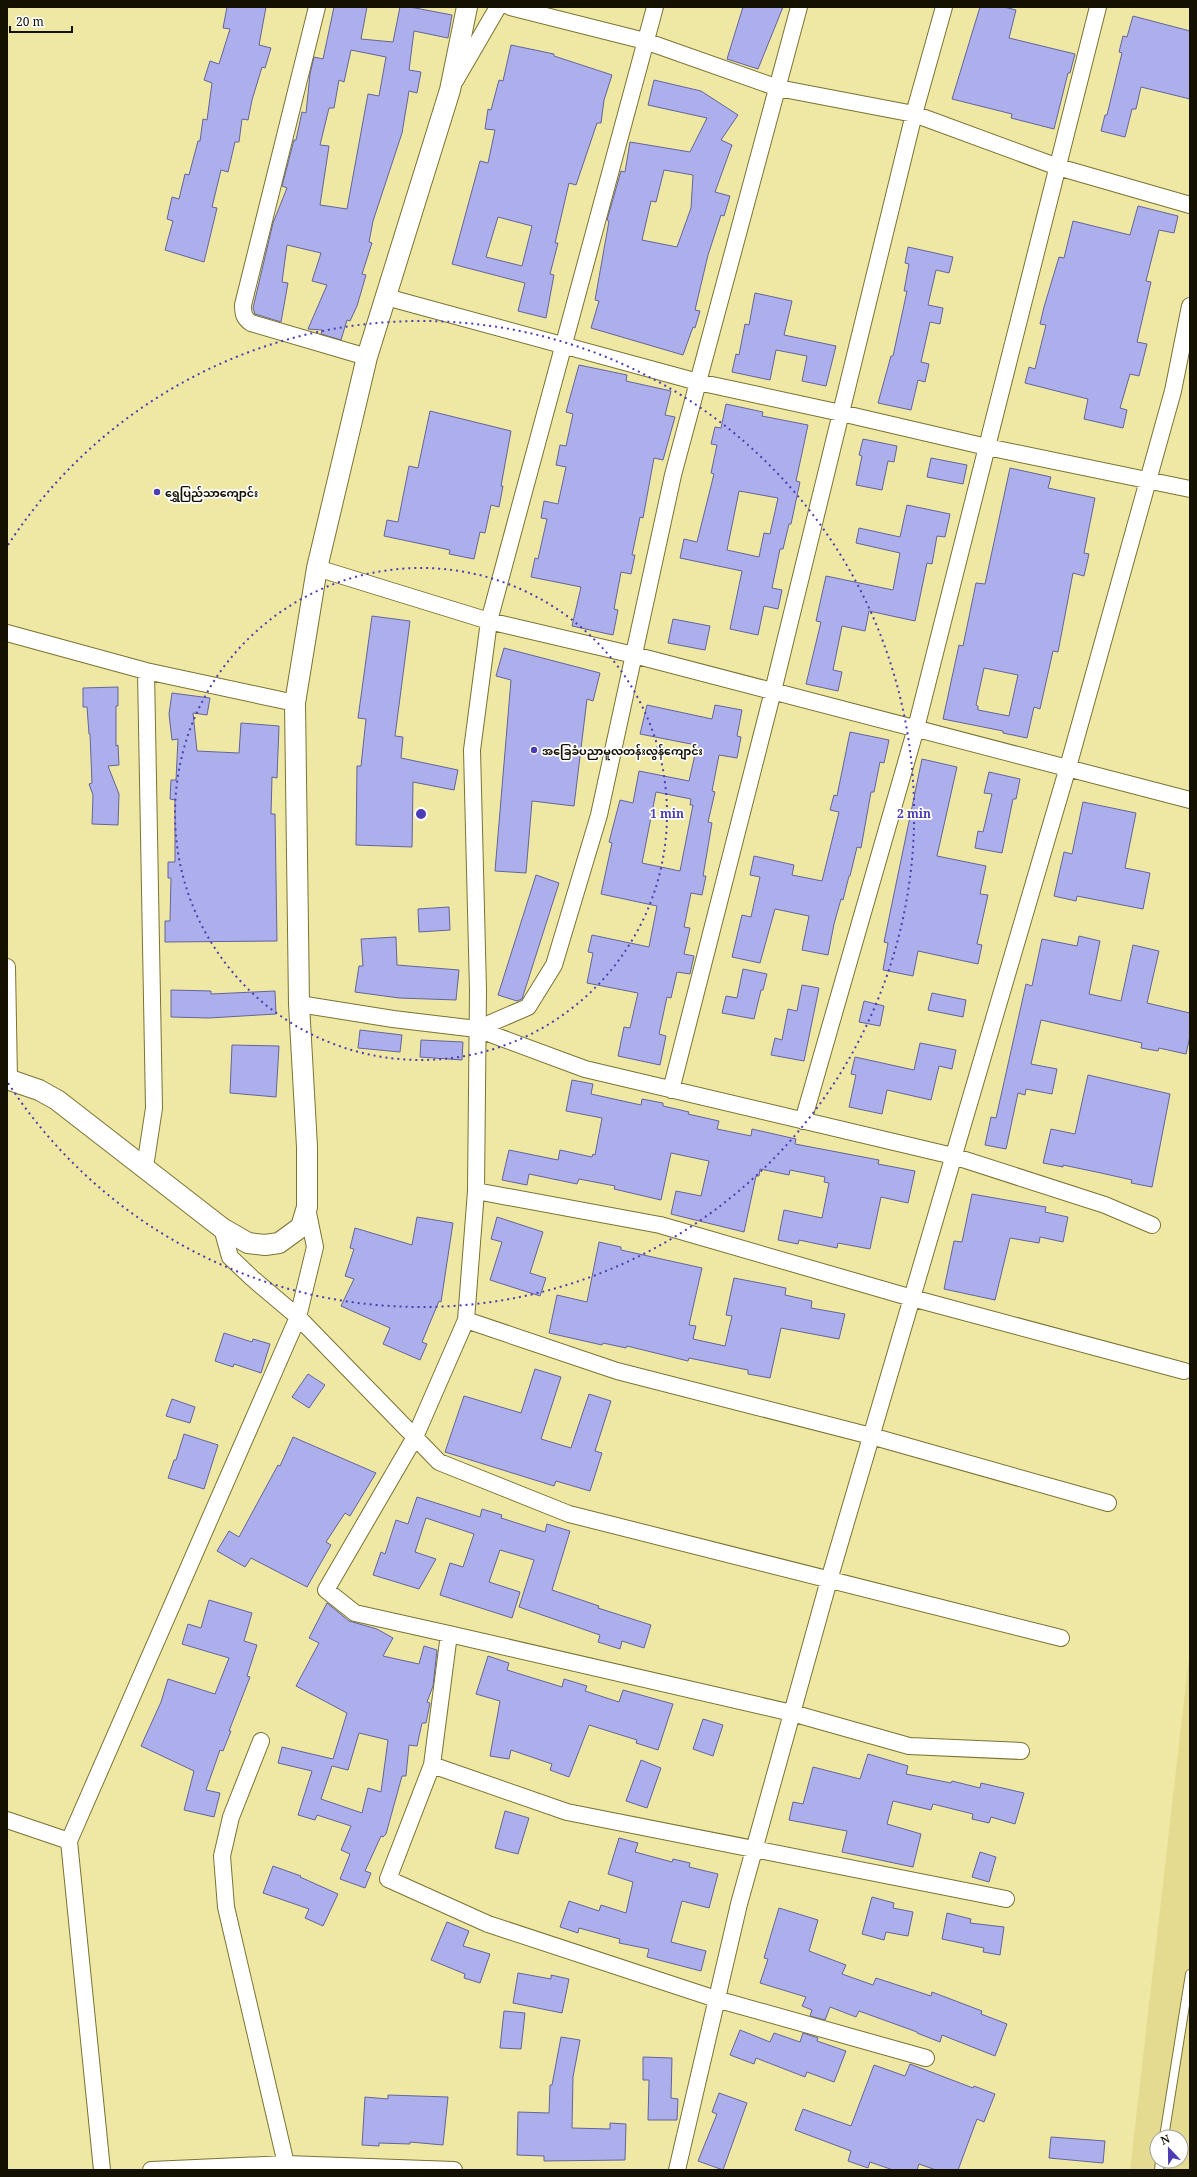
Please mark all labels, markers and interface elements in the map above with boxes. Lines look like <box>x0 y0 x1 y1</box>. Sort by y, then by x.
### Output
scale bar <box>10 8 72 34</box>
text: 20 m <box>16 13 44 30</box>
place label: ရွှေပြည်သာကျောင်း <box>165 485 258 503</box>
marker: ရွှေပြည်သာကျောင်း <box>152 487 162 497</box>
place label: အခြေခံပညာမူလတန်းလွန်ကျောင်း <box>542 743 703 761</box>
marker: အခြေခံပညာမူလတန်းလွန်ကျောင်း <box>529 745 539 755</box>
text: 1 min <box>650 805 684 822</box>
text: 2 min <box>897 805 931 822</box>
centre of rings <box>414 807 428 821</box>
north arrow <box>1149 2129 1189 2169</box>
text: N <box>1158 2131 1172 2148</box>

